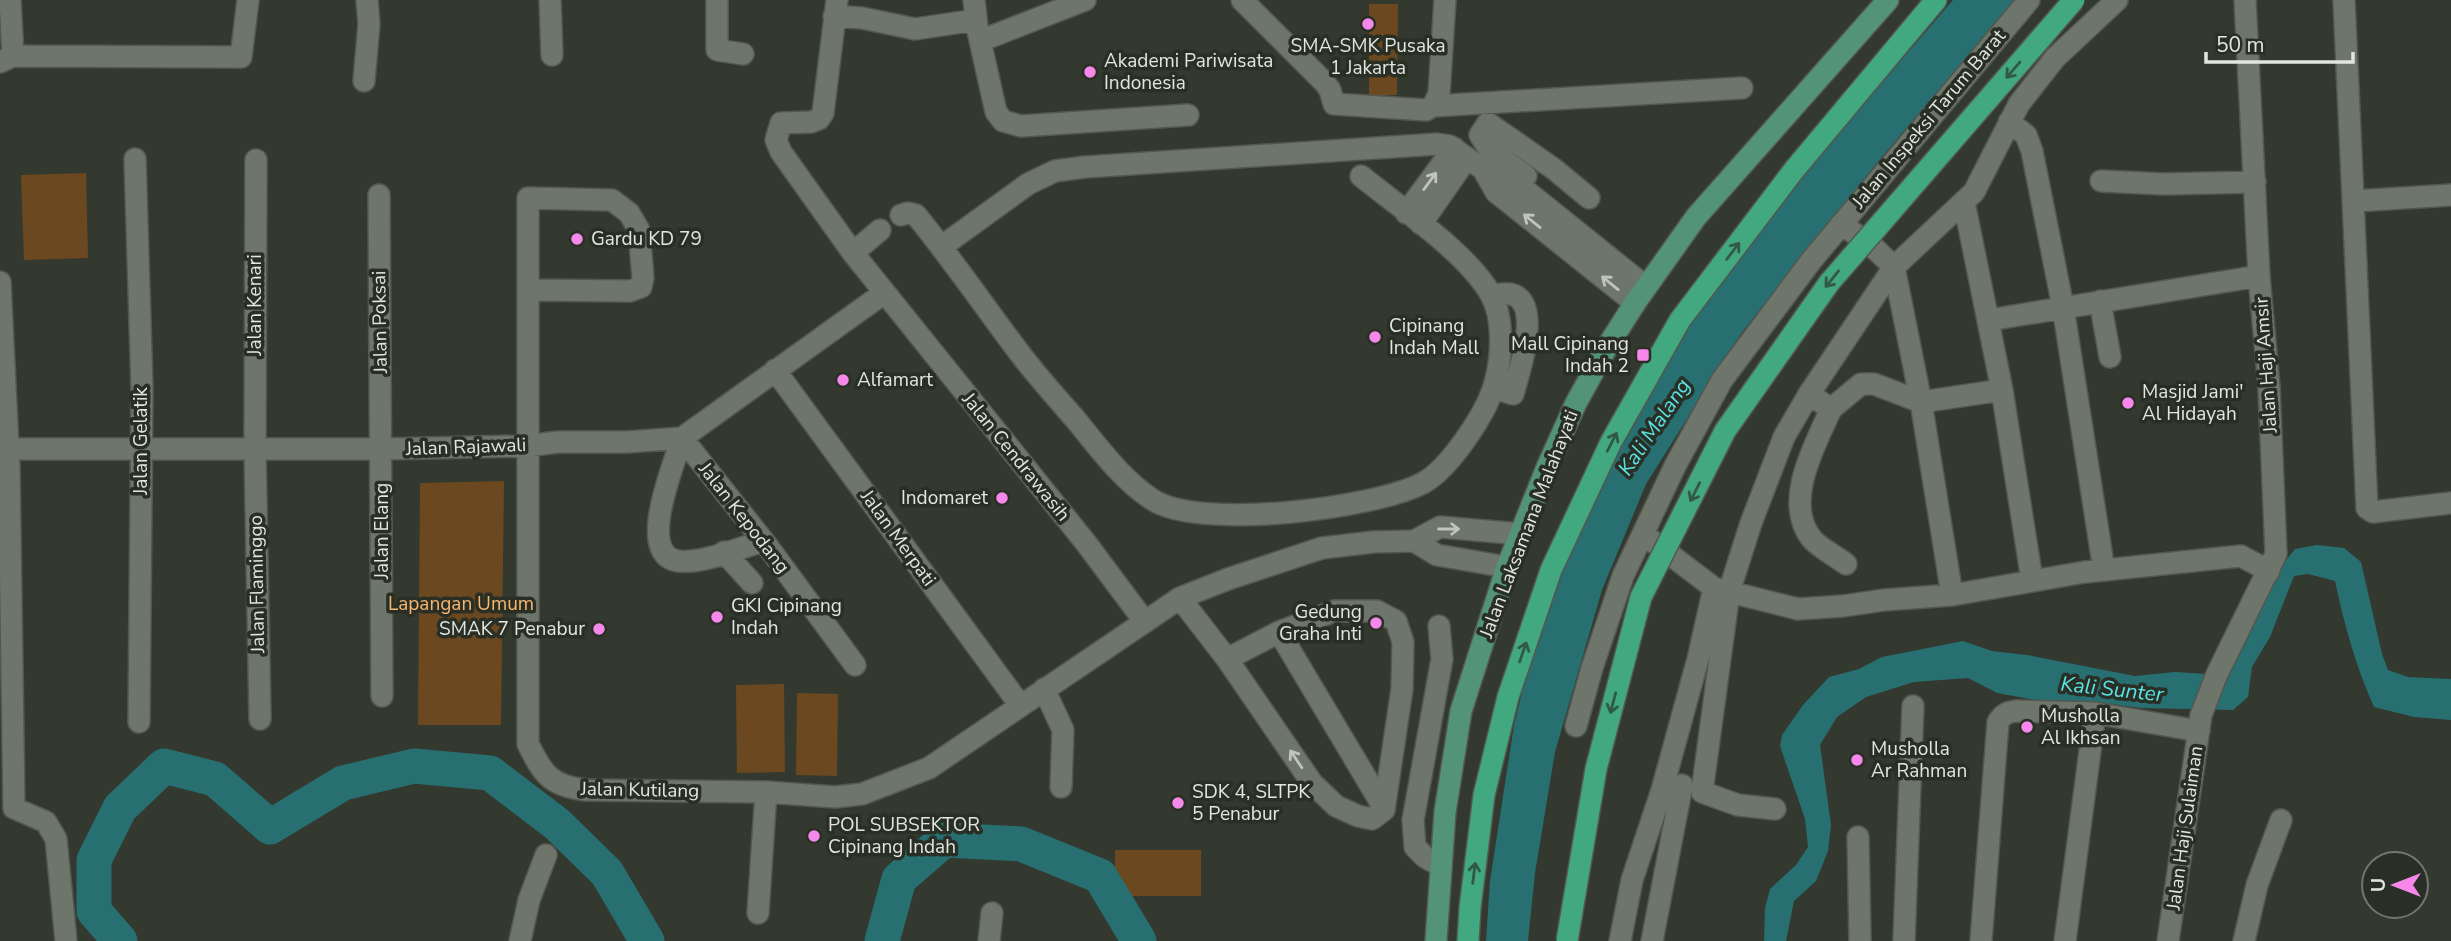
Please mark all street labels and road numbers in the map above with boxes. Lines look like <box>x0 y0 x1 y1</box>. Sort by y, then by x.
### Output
street label: Jalan Inspeksi Tarum Barat <box>1846 24 2012 215</box>
street label: Jalan Kenari <box>242 254 268 357</box>
street label: Jalan Poksai <box>366 270 394 375</box>
street label: Jalan Haji Amsir <box>2248 296 2284 435</box>
street label: Jalan Cendrawasih <box>955 386 1076 527</box>
street label: Jalan Gelatik <box>128 387 154 496</box>
street label: Jalan Laksamana Malahayati <box>1473 406 1585 643</box>
street label: Jalan Rajawali <box>404 432 527 462</box>
street label: Jalan Kepodang <box>692 456 796 579</box>
street label: Jalan Elang <box>369 483 395 580</box>
street label: Jalan Merpati <box>854 484 942 591</box>
street label: Jalan Flaminggo <box>243 515 271 654</box>
street label: Jalan Haji Sulaiman <box>2160 744 2209 913</box>
street label: Jalan Kutilang <box>579 776 700 804</box>

